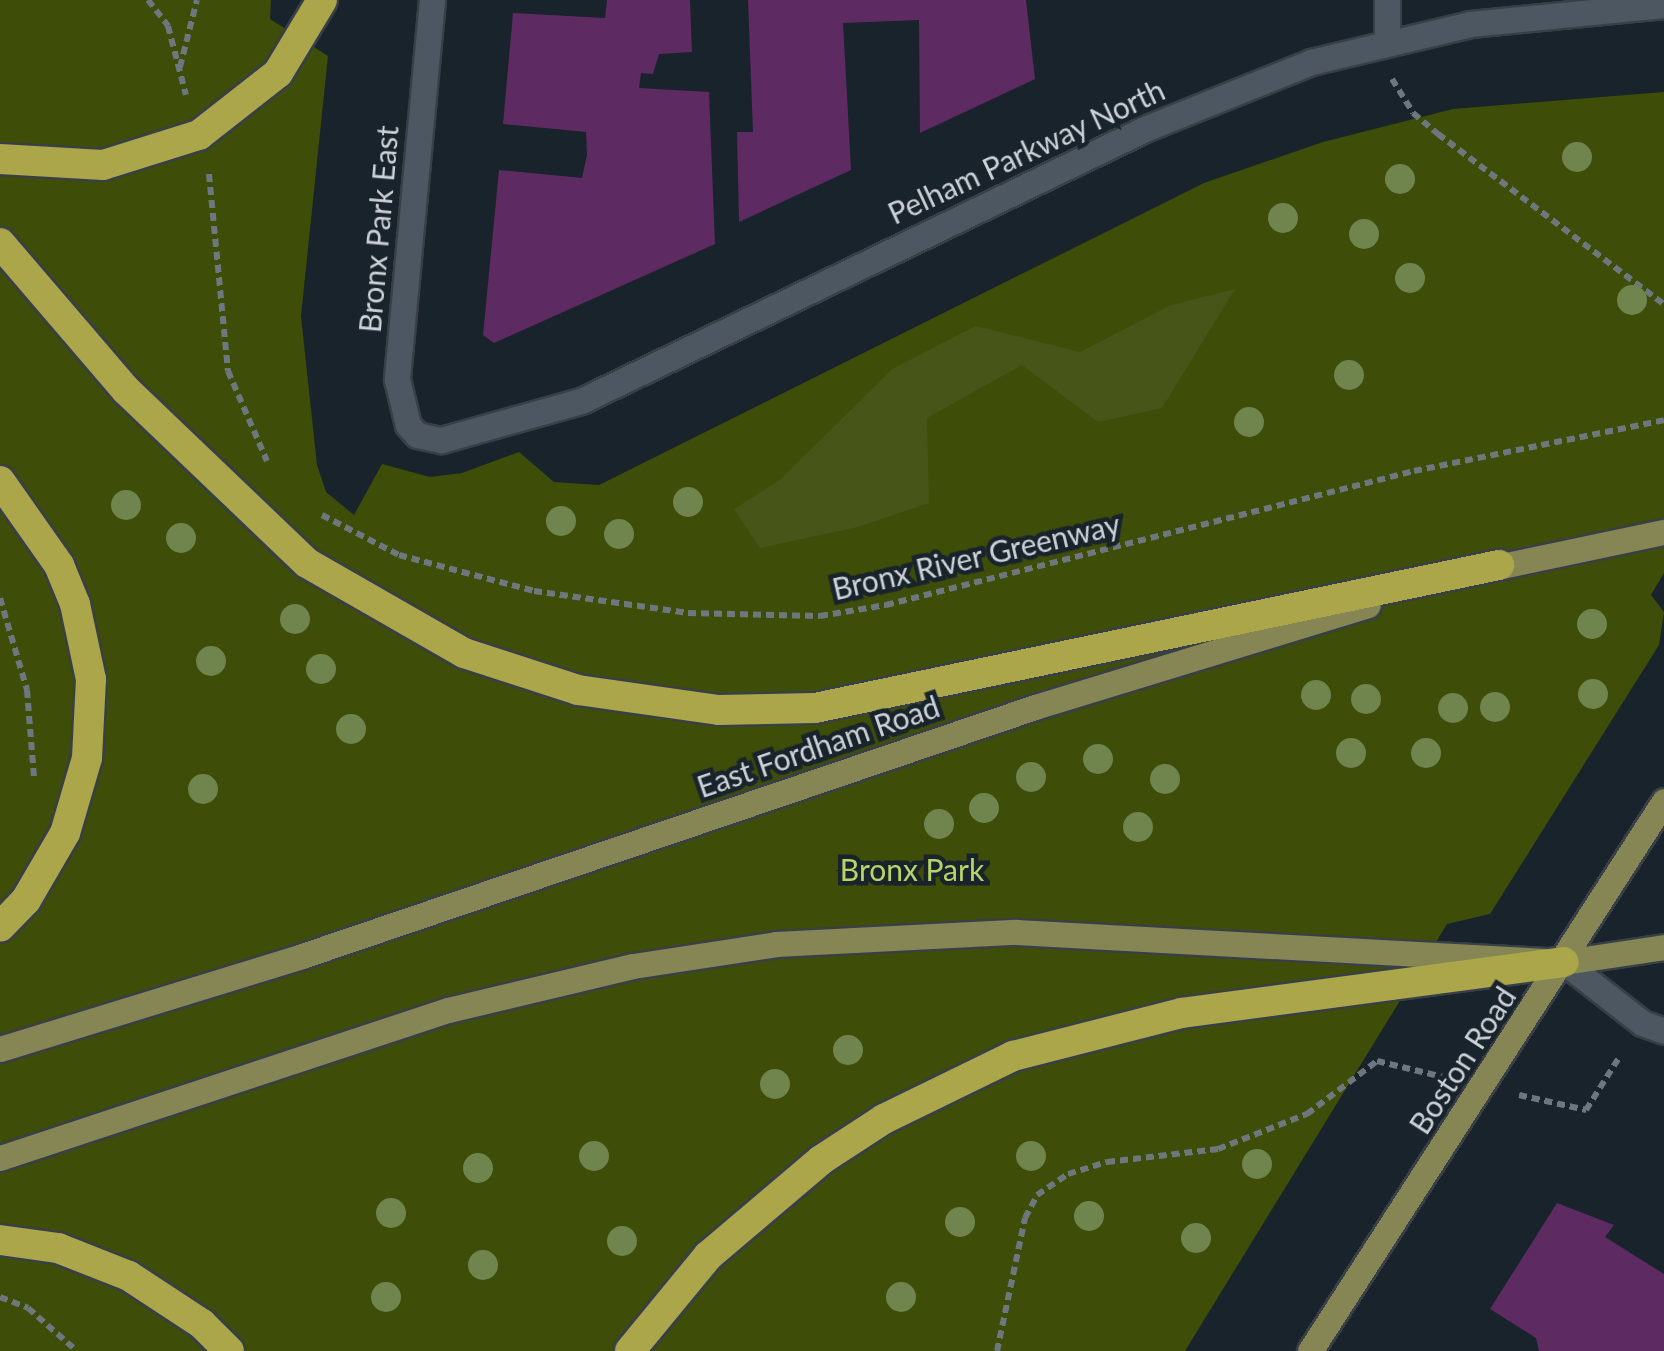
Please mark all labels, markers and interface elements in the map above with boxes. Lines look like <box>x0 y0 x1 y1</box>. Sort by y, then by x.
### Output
street label: Pelham Parkway North <box>882 71 1170 231</box>
street label: Bronx Park East <box>351 124 405 334</box>
street label: Bronx River Greenway <box>828 505 1124 607</box>
street label: East Fordham Road <box>692 688 944 804</box>
park label: Bronx Park <box>840 851 984 887</box>
street label: Boston Road <box>1401 980 1523 1140</box>

